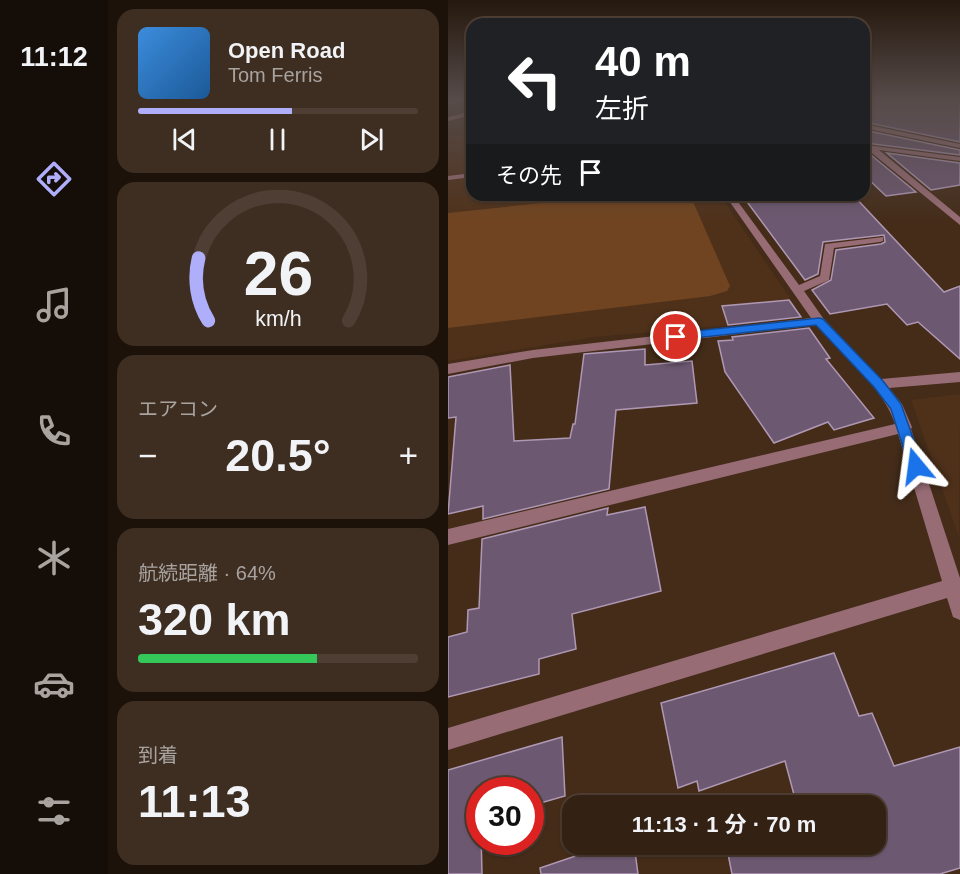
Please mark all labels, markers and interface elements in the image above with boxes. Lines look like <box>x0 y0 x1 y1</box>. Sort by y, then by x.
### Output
text: Open Road <box>228 38 345 63</box>
text: 40 m <box>595 38 691 85</box>
text: 11:12 <box>20 42 88 72</box>
icon: left <box>496 42 574 120</box>
text: Tom Ferris <box>228 64 322 86</box>
text: 左折 <box>595 94 649 124</box>
icon: previous <box>168 123 201 156</box>
icon: pause <box>261 123 294 156</box>
icon: next <box>355 123 388 156</box>
icon: arrive <box>574 156 607 189</box>
icon: directions <box>33 158 75 200</box>
text: その先 <box>496 163 562 188</box>
text: 26 <box>243 239 313 308</box>
icon: music <box>33 284 75 326</box>
text: km/h <box>255 307 301 331</box>
pin <box>650 311 701 362</box>
icon: arrive <box>659 320 692 353</box>
text: エアコン <box>138 398 218 420</box>
icon: phone <box>33 410 75 452</box>
text: 20.5° <box>225 430 331 481</box>
position arrow <box>884 434 948 498</box>
text: − <box>138 437 157 474</box>
text: + <box>399 437 418 474</box>
icon: climate <box>33 537 75 579</box>
text: 航続距離 · 64% <box>138 562 276 584</box>
text: 320 km <box>138 594 291 645</box>
icon: car <box>33 663 75 705</box>
text: 到着 <box>138 744 178 766</box>
text: 11:13 <box>138 776 251 827</box>
speed limit sign: 30 <box>466 777 544 855</box>
icon: filters <box>33 790 75 832</box>
text: 11:13 · 1 分 · 70 m <box>632 812 816 837</box>

